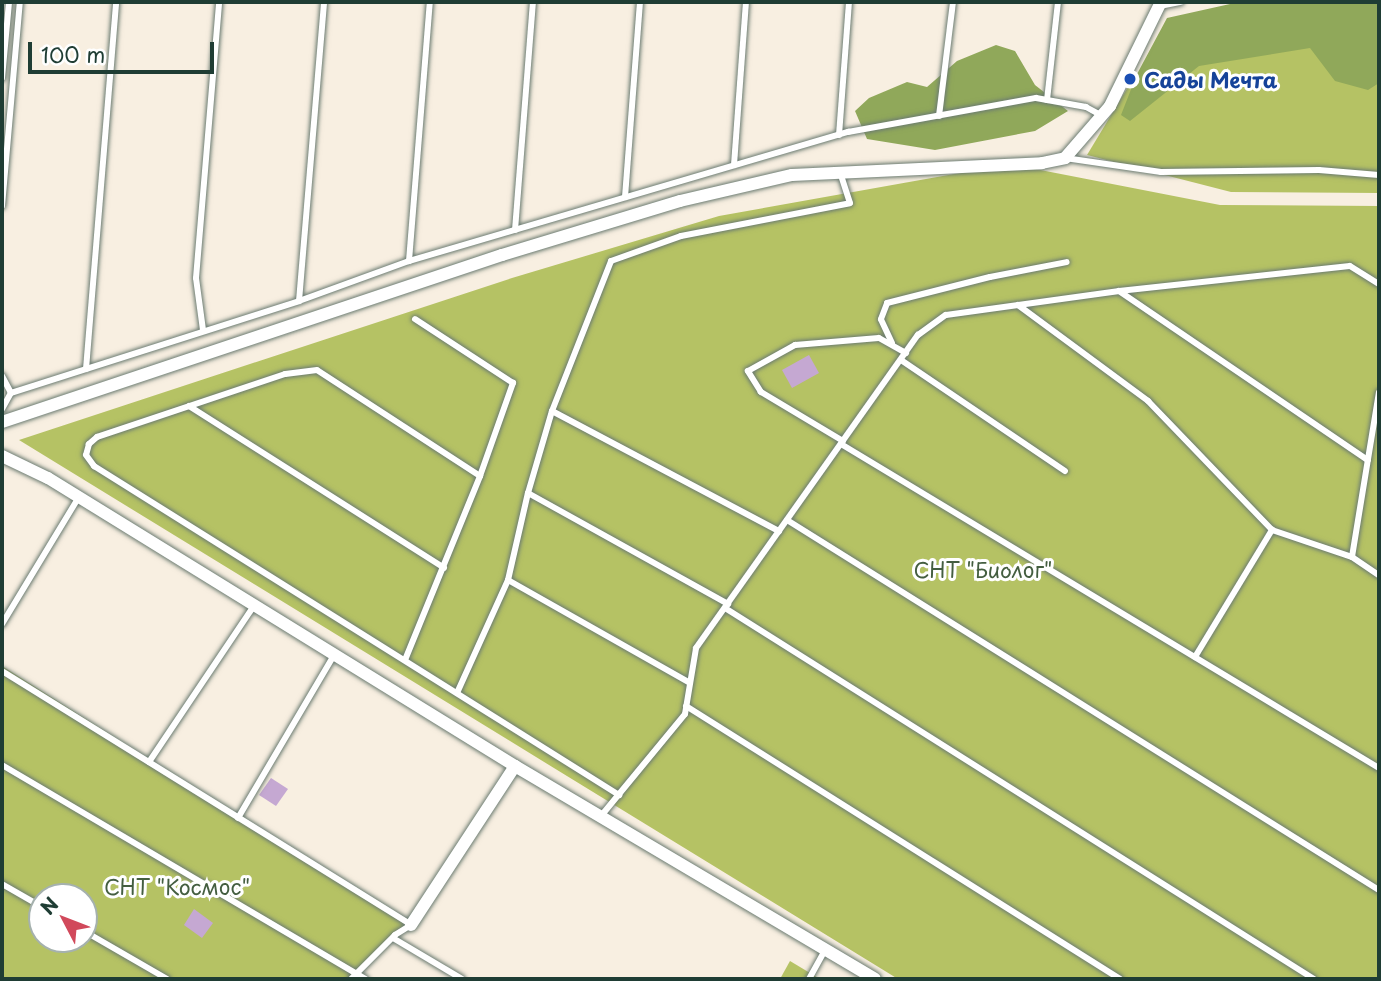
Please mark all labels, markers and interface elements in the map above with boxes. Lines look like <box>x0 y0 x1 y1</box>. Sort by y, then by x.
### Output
scale bar <box>32 28 217 72</box>
text: 100 m <box>41 38 105 70</box>
place label: Сады Мечта <box>1144 66 1276 92</box>
marker: Сады Мечта <box>1122 71 1138 87</box>
park label: СНТ "Биолог" <box>913 556 1053 582</box>
park label: СНТ "Космос" <box>104 873 250 899</box>
north arrow <box>28 883 98 953</box>
text: N <box>33 890 64 920</box>

